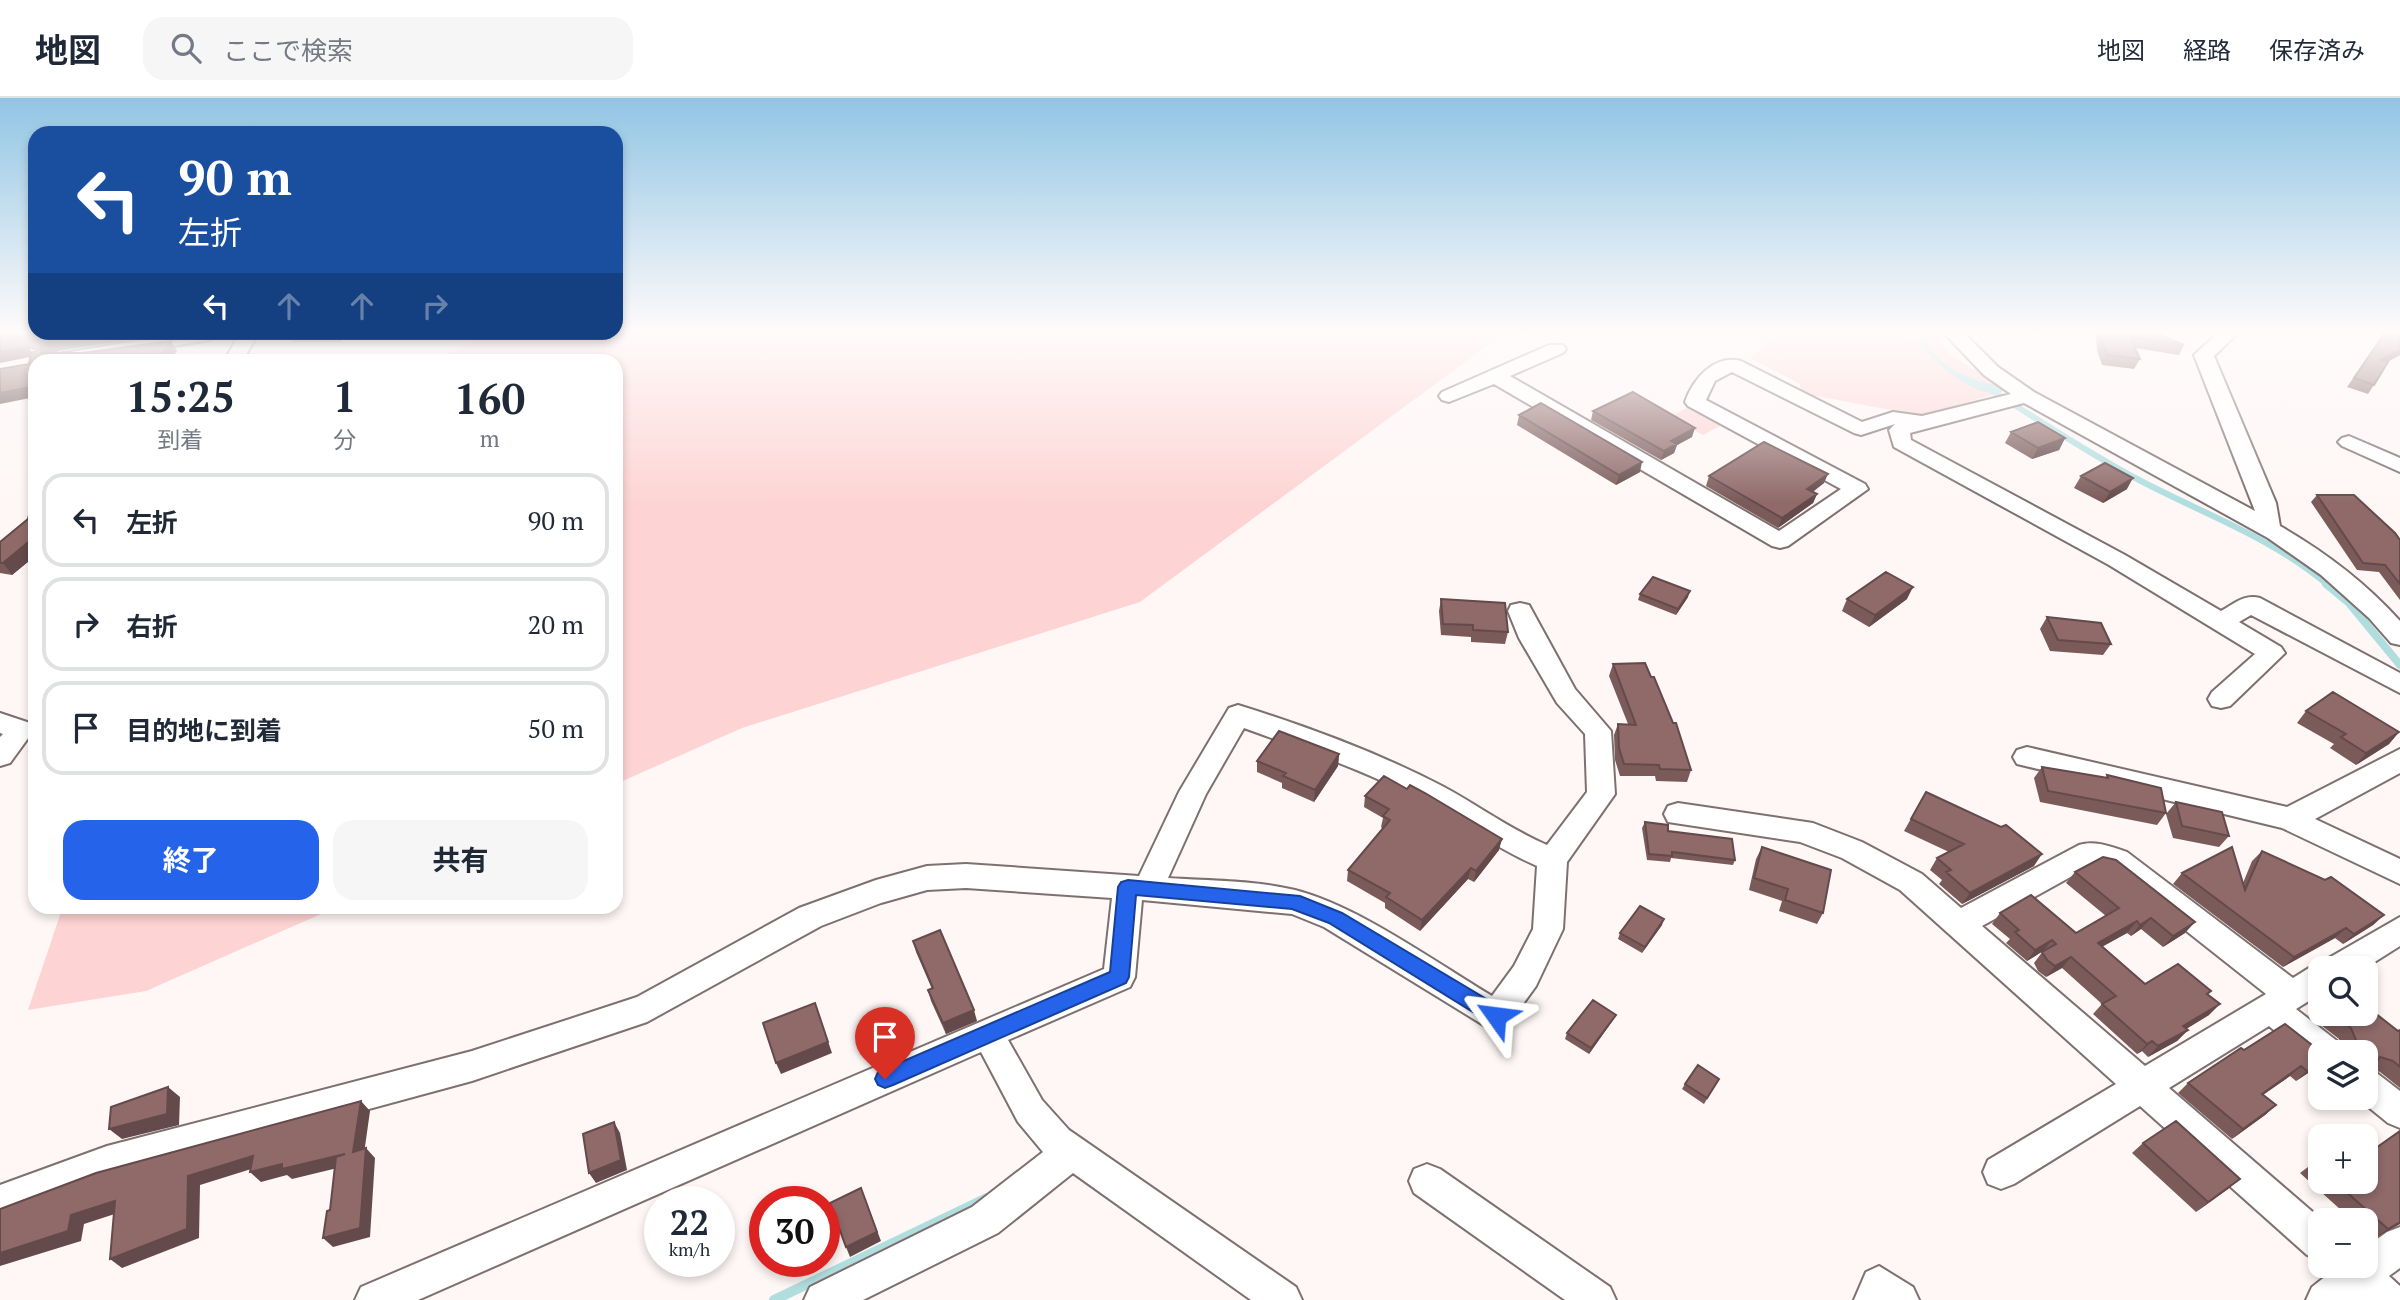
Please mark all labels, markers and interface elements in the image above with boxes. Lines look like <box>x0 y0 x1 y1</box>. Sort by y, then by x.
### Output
search box <box>143 17 633 80</box>
text: 地図 <box>35 28 101 71</box>
icon: search <box>167 29 205 67</box>
text: ここで検索 <box>223 33 353 67</box>
text: 地図 <box>2097 34 2145 66</box>
text: 経路 <box>2183 34 2231 66</box>
text: 保存済み <box>2269 34 2365 66</box>
text: 90 m <box>178 144 292 209</box>
icon: left <box>63 154 154 245</box>
text: 左折 <box>178 211 242 253</box>
icon: left <box>197 287 235 325</box>
icon: ahead <box>270 287 308 325</box>
icon: ahead <box>343 287 381 325</box>
icon: right <box>416 287 454 325</box>
text: 15:25 <box>126 368 235 424</box>
text: 1 <box>333 368 356 424</box>
text: 160 <box>454 370 525 426</box>
text: m <box>480 423 500 454</box>
text: 到着 <box>157 424 203 455</box>
text: 分 <box>333 424 356 455</box>
icon: left <box>67 501 105 539</box>
text: 90 m <box>528 503 584 537</box>
text: 左折 <box>126 505 178 539</box>
icon: right <box>67 605 105 643</box>
text: 20 m <box>528 607 584 641</box>
text: 右折 <box>126 609 178 643</box>
icon: arrive <box>67 709 105 747</box>
text: 50 m <box>528 711 584 745</box>
text: 目的地に到着 <box>126 713 282 747</box>
button: 終了 <box>63 820 319 900</box>
button: 共有 <box>333 820 588 900</box>
map controls <box>2308 956 2378 1278</box>
button: search <box>2308 956 2378 1026</box>
position arrow <box>1459 979 1533 1053</box>
pin <box>855 1007 915 1079</box>
icon: arrive <box>866 1018 904 1056</box>
button: layers <box>2308 1040 2378 1110</box>
button: + <box>2308 1124 2378 1194</box>
speed limit sign: 30 <box>749 1186 840 1277</box>
text: 22 <box>670 1199 709 1245</box>
button: − <box>2308 1208 2378 1278</box>
text: km/h <box>669 1237 710 1261</box>

